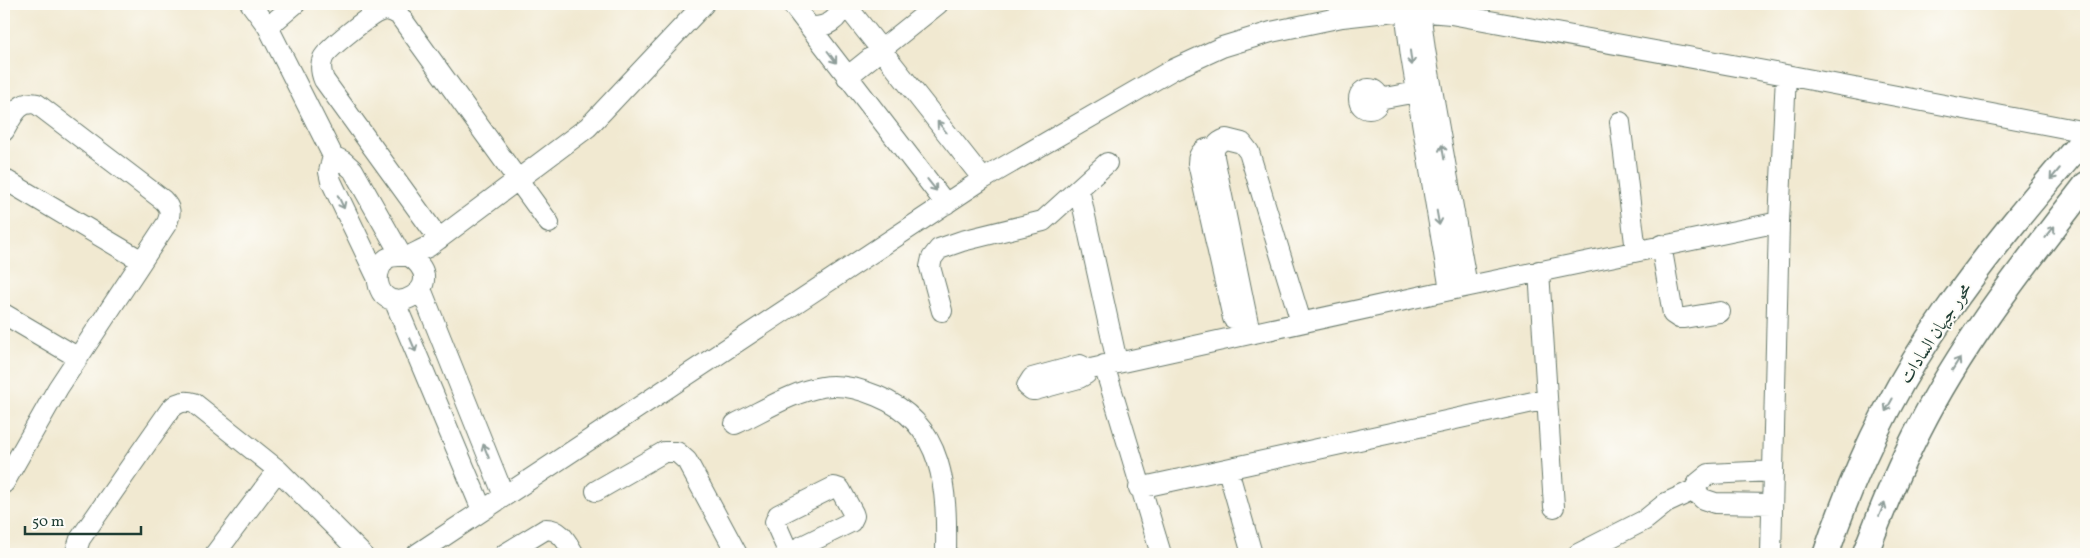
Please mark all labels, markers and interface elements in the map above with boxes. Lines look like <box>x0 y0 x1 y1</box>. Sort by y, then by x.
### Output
one-way arrow <box>827 50 837 64</box>
one-way arrow <box>1407 50 1417 66</box>
one-way arrow <box>937 120 948 133</box>
one-way arrow <box>1438 144 1448 160</box>
one-way arrow <box>2049 167 2060 180</box>
one-way arrow <box>926 178 937 191</box>
one-way arrow <box>336 194 346 209</box>
one-way arrow <box>1434 210 1444 226</box>
one-way arrow <box>2044 226 2055 239</box>
street label: محور جيهان السادات <box>1894 278 1978 389</box>
one-way arrow <box>408 337 418 352</box>
one-way arrow <box>1951 358 1961 372</box>
one-way arrow <box>1884 398 1894 412</box>
one-way arrow <box>481 444 490 459</box>
one-way arrow <box>1878 502 1888 517</box>
scale bar <box>25 503 141 535</box>
text: 50 m <box>32 512 64 533</box>

